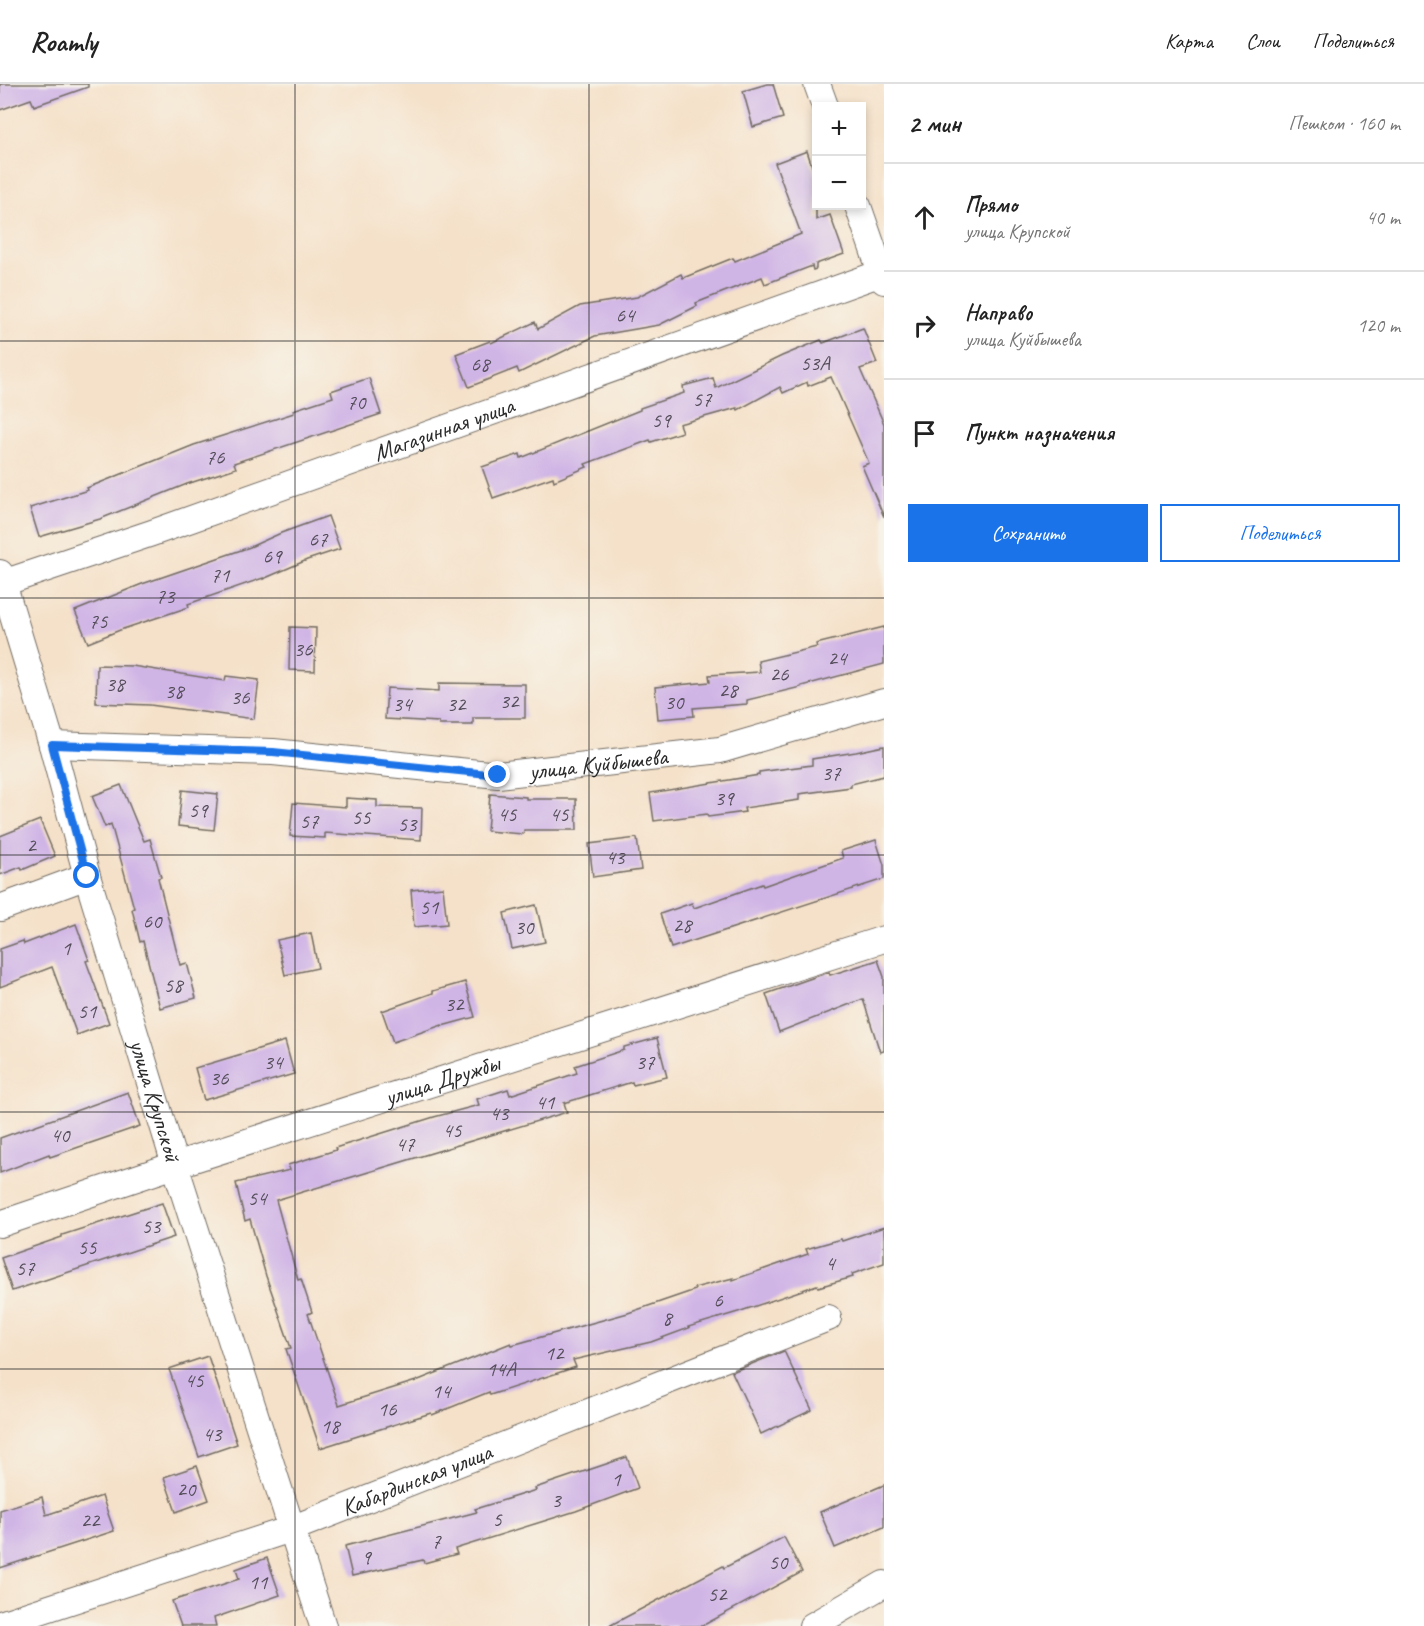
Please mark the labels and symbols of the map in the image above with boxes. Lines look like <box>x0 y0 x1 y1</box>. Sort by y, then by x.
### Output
house number: 64 <box>616 302 637 328</box>
house number: 53А <box>800 350 831 376</box>
house number: 68 <box>471 351 492 377</box>
house number: 57 <box>693 386 713 412</box>
house number: 70 <box>347 389 367 415</box>
street label: Магазинная улица <box>369 390 519 468</box>
house number: 59 <box>652 407 672 433</box>
house number: 76 <box>206 444 225 470</box>
house number: 67 <box>309 526 329 552</box>
house number: 69 <box>263 543 283 569</box>
house number: 71 <box>211 562 231 588</box>
house number: 73 <box>156 583 176 609</box>
house number: 75 <box>89 608 109 634</box>
house number: 36 <box>294 636 313 662</box>
house number: 24 <box>828 645 849 671</box>
house number: 26 <box>770 661 789 687</box>
house number: 38 <box>106 671 127 697</box>
house number: 28 <box>719 677 740 703</box>
house number: 38 <box>165 678 186 704</box>
house number: 36 <box>231 684 250 710</box>
house number: 32 <box>500 688 520 714</box>
house number: 30 <box>665 689 685 715</box>
house number: 34 <box>393 691 414 717</box>
house number: 32 <box>447 691 467 717</box>
street label: улица Куйбышева <box>525 741 670 787</box>
house number: 37 <box>822 760 842 786</box>
route end <box>484 761 510 787</box>
house number: 39 <box>715 785 735 811</box>
house number: 59 <box>189 797 209 823</box>
house number: 45 <box>498 801 518 827</box>
house number: 45 <box>550 801 570 827</box>
house number: 55 <box>352 804 372 830</box>
house number: 57 <box>300 808 320 834</box>
house number: 53 <box>398 811 418 837</box>
house number: 2 <box>26 832 37 858</box>
house number: 43 <box>606 844 626 870</box>
route start <box>73 862 99 888</box>
house number: 51 <box>420 894 440 920</box>
house number: 60 <box>143 908 163 934</box>
house number: 28 <box>673 912 694 938</box>
house number: 30 <box>515 914 535 940</box>
house number: 1 <box>61 935 72 961</box>
house number: 58 <box>164 972 185 998</box>
house number: 32 <box>445 991 465 1017</box>
house number: 51 <box>78 998 98 1024</box>
street label: улица Крупской <box>122 1034 189 1167</box>
street label: улица Дружбы <box>379 1047 505 1113</box>
house number: 34 <box>264 1049 285 1075</box>
house number: 37 <box>636 1049 656 1075</box>
house number: 36 <box>210 1065 229 1091</box>
house number: 41 <box>536 1089 556 1115</box>
house number: 43 <box>490 1100 510 1126</box>
house number: 45 <box>443 1117 463 1143</box>
house number: 40 <box>51 1122 71 1148</box>
house number: 47 <box>396 1131 416 1157</box>
house number: 54 <box>248 1185 269 1211</box>
house number: 53 <box>142 1213 162 1239</box>
house number: 55 <box>78 1234 98 1260</box>
house number: 4 <box>825 1250 837 1276</box>
house number: 57 <box>16 1255 36 1281</box>
house number: 6 <box>713 1287 723 1313</box>
house number: 8 <box>662 1305 674 1331</box>
house number: 12 <box>545 1340 565 1366</box>
house number: 14А <box>486 1356 517 1382</box>
house number: 45 <box>185 1367 205 1393</box>
house number: 14 <box>432 1378 453 1404</box>
house number: 16 <box>378 1396 397 1422</box>
house number: 18 <box>321 1413 342 1439</box>
house number: 43 <box>203 1421 223 1447</box>
street label: Кабардинская улица <box>337 1436 497 1523</box>
house number: 1 <box>611 1466 622 1492</box>
house number: 20 <box>177 1476 197 1502</box>
house number: 3 <box>551 1487 562 1513</box>
house number: 5 <box>492 1506 503 1532</box>
house number: 22 <box>81 1507 101 1533</box>
house number: 7 <box>431 1528 442 1554</box>
house number: 9 <box>361 1544 372 1570</box>
house number: 50 <box>769 1549 789 1575</box>
house number: 11 <box>249 1569 269 1595</box>
house number: 52 <box>708 1581 728 1607</box>

